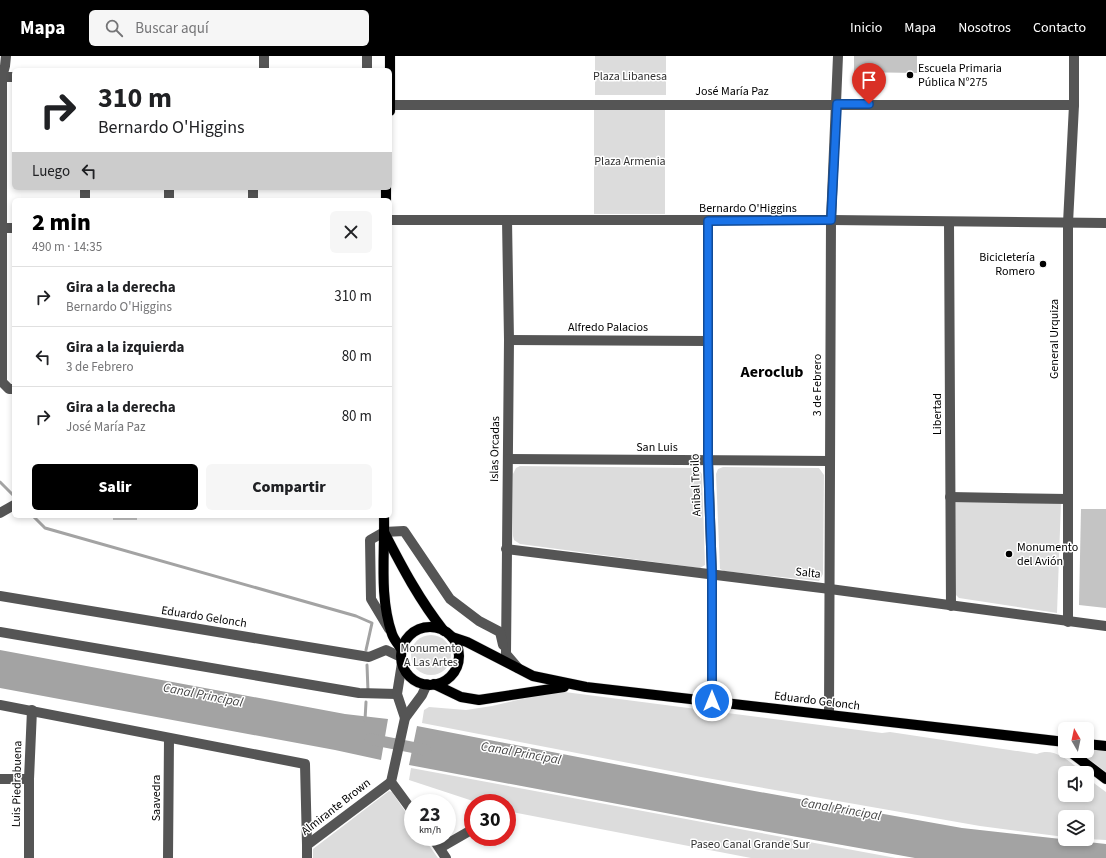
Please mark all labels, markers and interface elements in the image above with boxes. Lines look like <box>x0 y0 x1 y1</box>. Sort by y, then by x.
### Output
search box <box>89 10 369 46</box>
text: Mapa <box>20 15 65 42</box>
icon: search <box>103 17 125 39</box>
text: Buscar aquí <box>135 18 209 39</box>
text: Inicio <box>850 18 882 38</box>
text: Mapa <box>904 18 936 38</box>
text: Nosotros <box>958 18 1011 38</box>
text: Contacto <box>1033 18 1086 38</box>
place label: Escuela Primaria Pública N°275 <box>918 60 1002 91</box>
pin <box>852 63 886 104</box>
park label: Plaza Libanesa <box>593 68 667 85</box>
icon: arrive <box>858 69 880 91</box>
marker: Escuela Primaria Pública N°275 <box>905 70 915 80</box>
text: 310 m <box>98 78 172 118</box>
street label: José María Paz <box>695 83 769 100</box>
icon: right <box>32 84 84 136</box>
text: Bernardo O'Higgins <box>98 115 245 140</box>
park label: Plaza Armenia <box>594 153 666 170</box>
icon: left <box>78 160 100 182</box>
text: Luego <box>32 161 70 182</box>
street label: Bernardo O'Higgins <box>699 200 797 217</box>
text: 2 min <box>32 205 91 240</box>
button: close <box>330 211 372 253</box>
text: 490 m · 14:35 <box>32 238 102 256</box>
place label: Bicicletería Romero <box>979 249 1035 280</box>
marker: Bicicletería Romero <box>1038 259 1048 269</box>
text: Gira a la derecha <box>66 277 176 298</box>
icon: right <box>32 286 54 308</box>
text: 310 m <box>334 286 372 307</box>
text: Bernardo O'Higgins <box>66 298 172 316</box>
street label: General Urquiza <box>1046 299 1063 379</box>
street label: Alfredo Palacios <box>568 319 648 336</box>
text: Gira a la izquierda <box>66 337 185 358</box>
icon: left <box>32 346 54 368</box>
text: 80 m <box>342 346 372 367</box>
street label: 3 de Febrero <box>809 354 826 416</box>
text: 3 de Febrero <box>66 358 133 376</box>
district label: Aeroclub <box>740 361 803 383</box>
street label: Libertad <box>929 393 946 435</box>
text: Gira a la derecha <box>66 397 176 418</box>
icon: right <box>32 406 54 428</box>
text: 80 m <box>342 406 372 427</box>
street label: Islas Orcadas <box>486 416 504 482</box>
text: José María Paz <box>66 418 145 436</box>
street label: San Luis <box>636 439 678 456</box>
street label: Anibal Troilo <box>686 453 706 517</box>
button: Salir <box>32 464 198 510</box>
button: Compartir <box>206 464 372 510</box>
place label: Monumento del Avión <box>1017 539 1078 570</box>
marker: Monumento del Avión <box>1004 549 1014 559</box>
street label: Salta <box>794 563 822 583</box>
street label: Eduardo Gelonch <box>160 602 248 632</box>
park label: Monumento A Las Artes <box>400 640 462 671</box>
water label: Canal Principal <box>161 678 245 712</box>
position arrow <box>691 680 733 722</box>
street label: Eduardo Gelonch <box>773 687 861 715</box>
north arrow <box>1058 722 1094 758</box>
map controls <box>1058 722 1094 846</box>
water label: Canal Principal <box>479 737 563 769</box>
street label: Luis Piedrabuena <box>8 741 26 827</box>
button: sound <box>1058 766 1094 802</box>
street label: Almirante Brown <box>298 774 374 840</box>
street label: Saavedra <box>148 775 165 821</box>
water label: Canal Principal <box>799 793 883 825</box>
speed limit sign: 30 <box>464 794 516 846</box>
text: 23 <box>419 801 441 829</box>
button: layers <box>1058 810 1094 846</box>
text: km/h <box>419 823 441 837</box>
park label: Paseo Canal Grande Sur <box>690 836 810 853</box>

